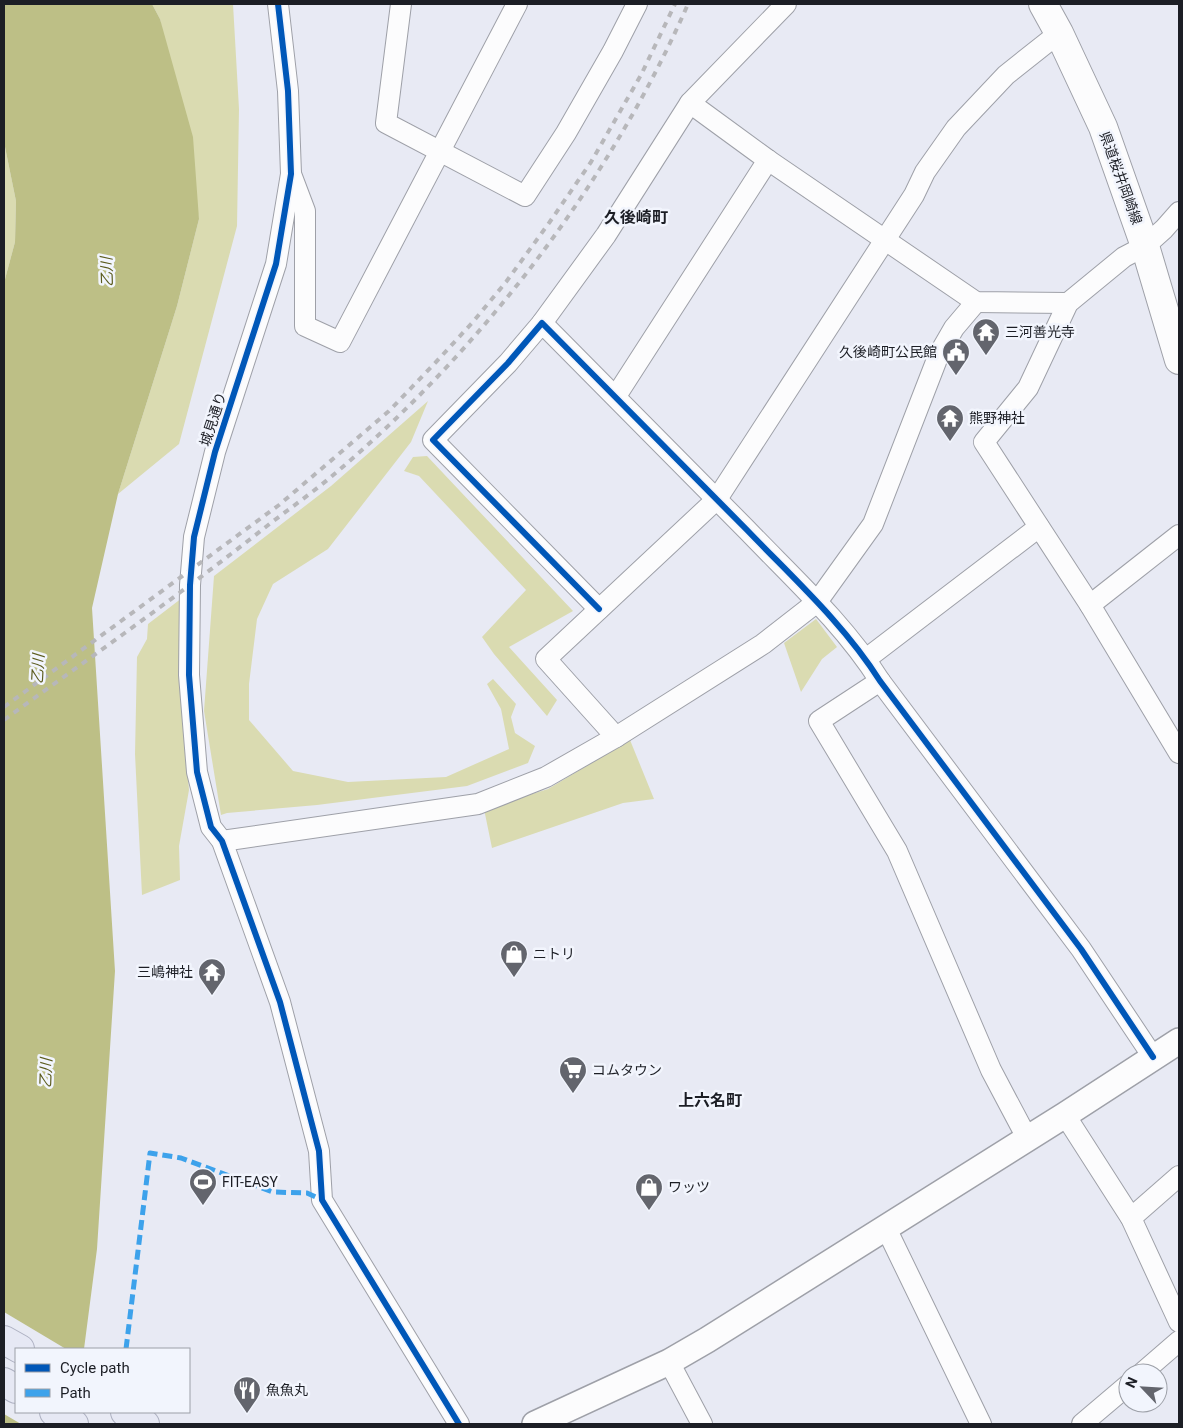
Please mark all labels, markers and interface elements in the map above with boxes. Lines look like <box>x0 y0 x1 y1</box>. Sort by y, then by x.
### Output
street label: 県道桜井岡崎線 <box>1097 129 1145 227</box>
district label: 久後崎町 <box>604 208 668 227</box>
water label: 乙川 <box>97 255 117 287</box>
temple icon: 三河善光寺 <box>971 317 1001 356</box>
place label: 三河善光寺 <box>1005 324 1075 340</box>
public building icon: 久後崎町公民館 <box>941 337 971 376</box>
place label: 久後崎町公民館 <box>839 344 937 360</box>
street label: 城見通り <box>197 390 229 448</box>
temple icon: 熊野神社 <box>935 403 965 442</box>
place label: 熊野神社 <box>969 410 1025 426</box>
water label: 乙川 <box>28 652 48 684</box>
shop icon: ニトリ <box>499 939 529 978</box>
place label: ニトリ <box>533 946 575 962</box>
temple icon: 三嶋神社 <box>197 957 227 996</box>
place label: 三嶋神社 <box>137 964 193 980</box>
supermarket icon: コムタウン <box>558 1055 588 1094</box>
water label: 乙川 <box>36 1056 56 1088</box>
place label: コムタウン <box>592 1062 662 1078</box>
district label: 上六名町 <box>678 1091 742 1110</box>
sports icon: FIT-EASY <box>188 1167 218 1206</box>
shop icon: ワッツ <box>634 1172 664 1211</box>
place label: FIT-EASY <box>222 1174 278 1190</box>
place label: ワッツ <box>668 1179 710 1195</box>
legend <box>15 1348 190 1413</box>
text: Cycle path <box>60 1359 130 1377</box>
north arrow <box>1118 1363 1168 1413</box>
restaurant icon: 魚魚丸 <box>232 1375 262 1414</box>
text: N <box>1122 1375 1141 1390</box>
place label: 魚魚丸 <box>266 1382 308 1398</box>
text: Path <box>60 1384 91 1402</box>

